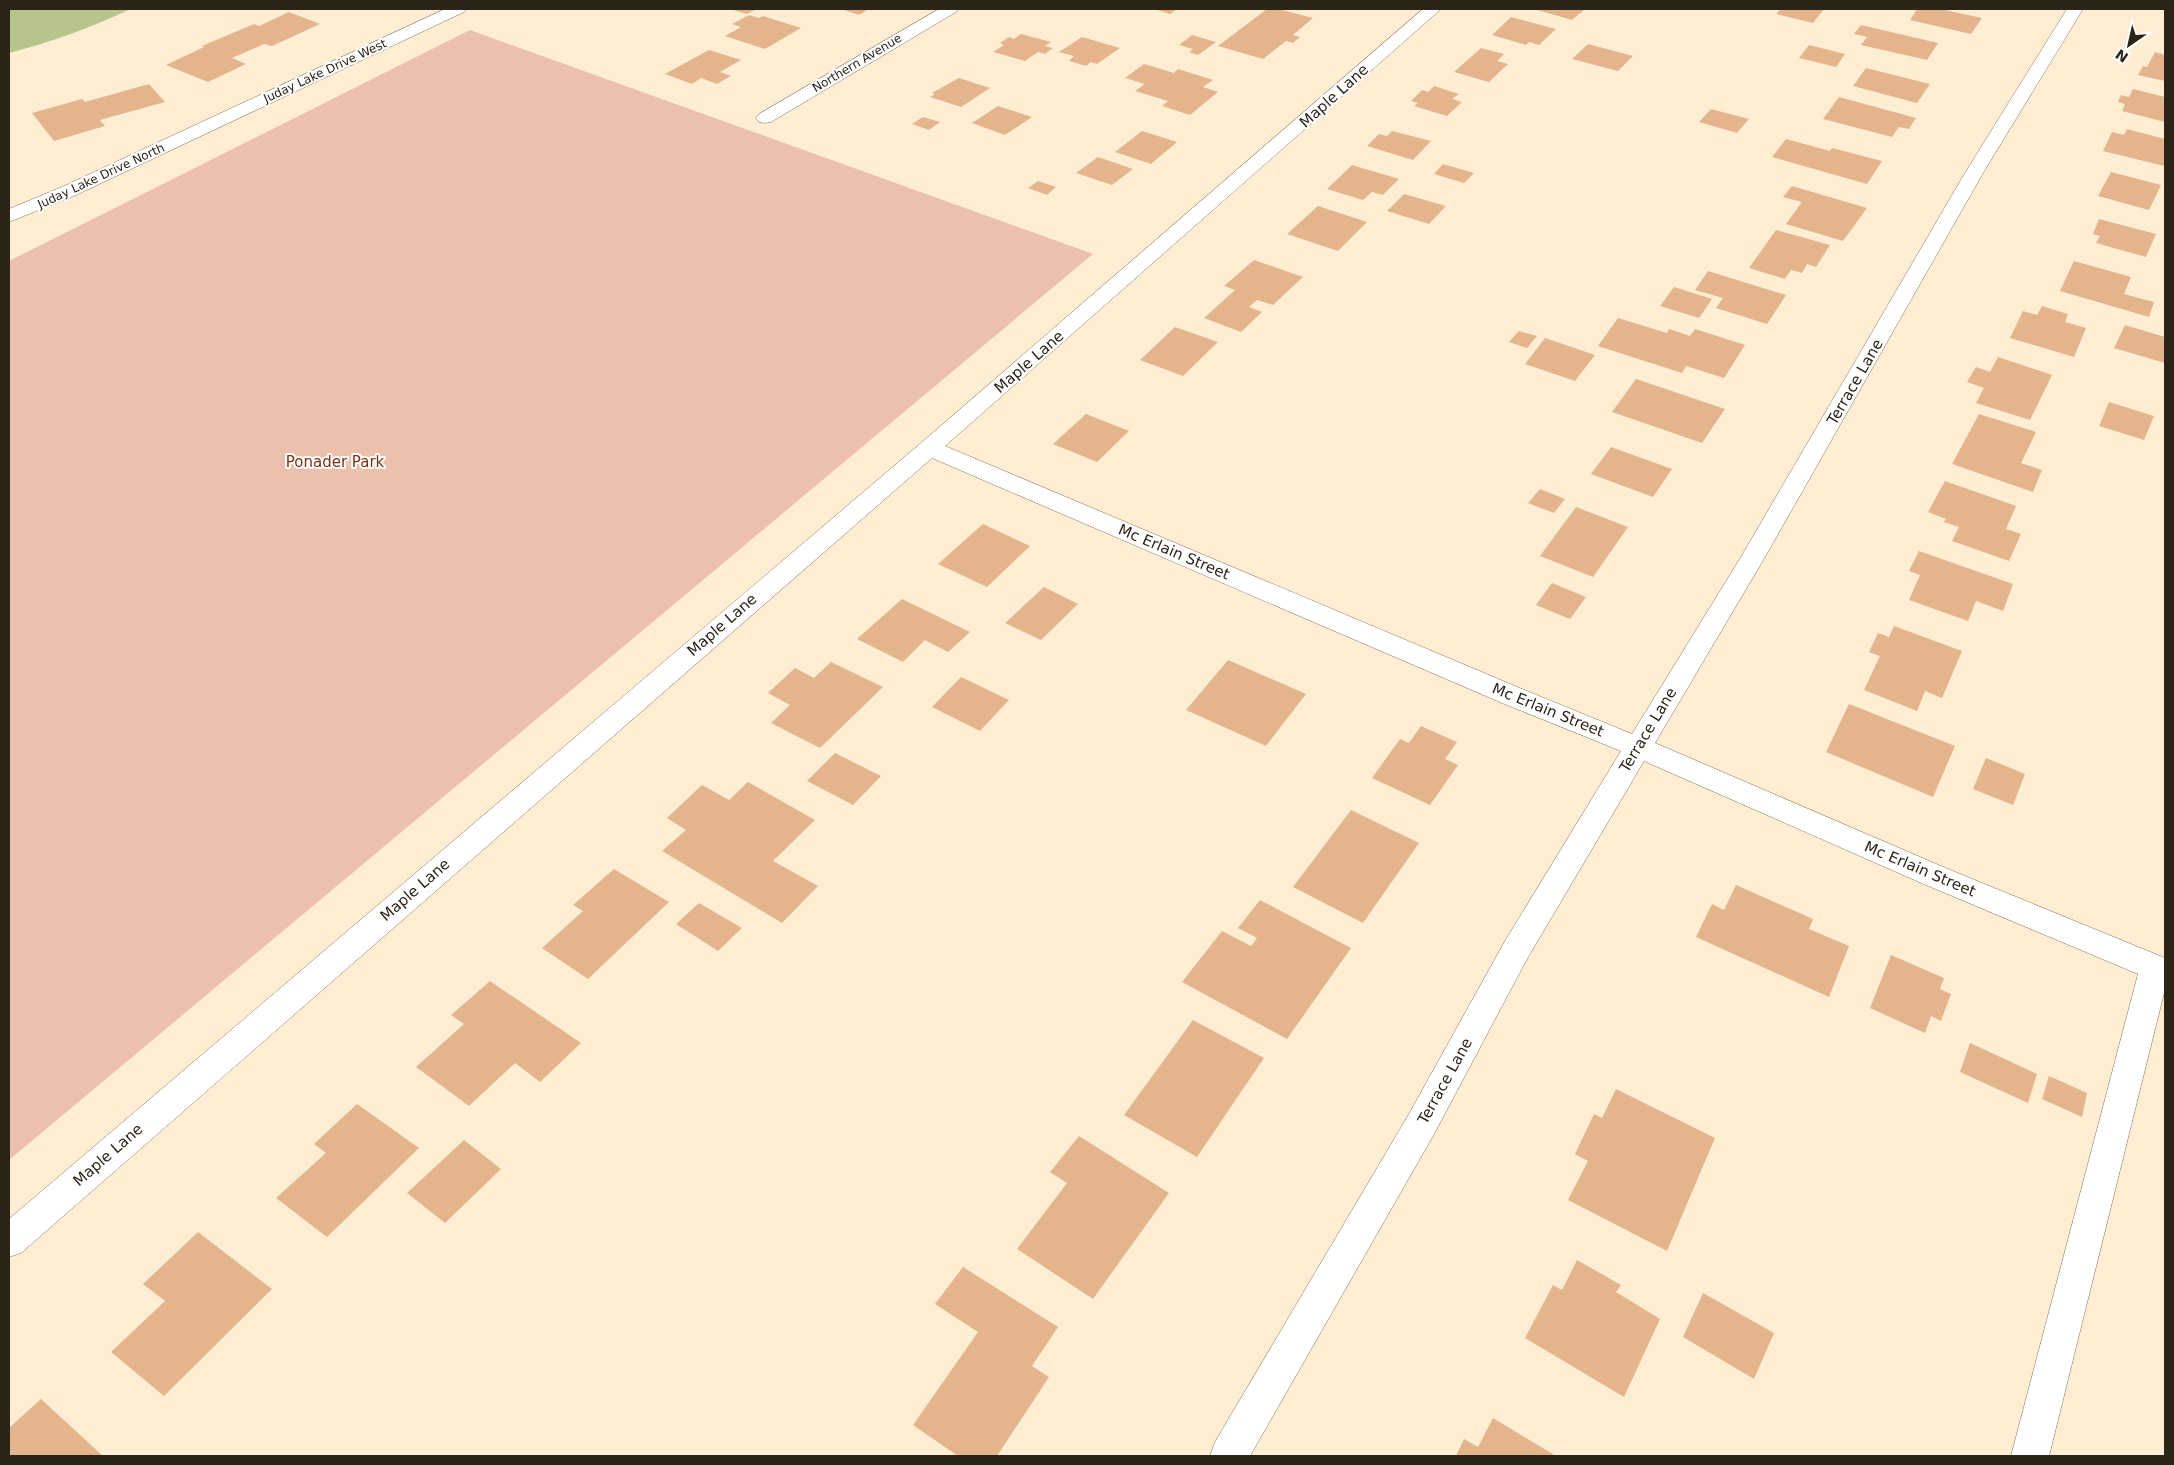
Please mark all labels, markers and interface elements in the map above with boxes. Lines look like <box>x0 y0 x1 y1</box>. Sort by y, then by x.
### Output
north arrow <box>2104 20 2154 70</box>
street label: Northern Avenue <box>810 31 904 95</box>
street label: Juday Lake Drive West <box>260 36 389 106</box>
text: N <box>2112 46 2131 66</box>
street label: Maple Lane <box>1296 61 1372 131</box>
street label: Juday Lake Drive North <box>35 140 167 212</box>
street label: Maple Lane <box>991 327 1067 397</box>
street label: Terrace Lane <box>1823 336 1887 429</box>
park label: Ponader Park <box>286 453 385 471</box>
street label: Mc Erlain Street <box>1116 520 1232 584</box>
street label: Maple Lane <box>684 590 760 660</box>
street label: Mc Erlain Street <box>1489 679 1607 741</box>
street label: Terrace Lane <box>1615 684 1680 776</box>
street label: Mc Erlain Street <box>1862 837 1978 901</box>
street label: Maple Lane <box>377 855 453 925</box>
street label: Terrace Lane <box>1413 1035 1476 1128</box>
street label: Maple Lane <box>70 1120 146 1190</box>

